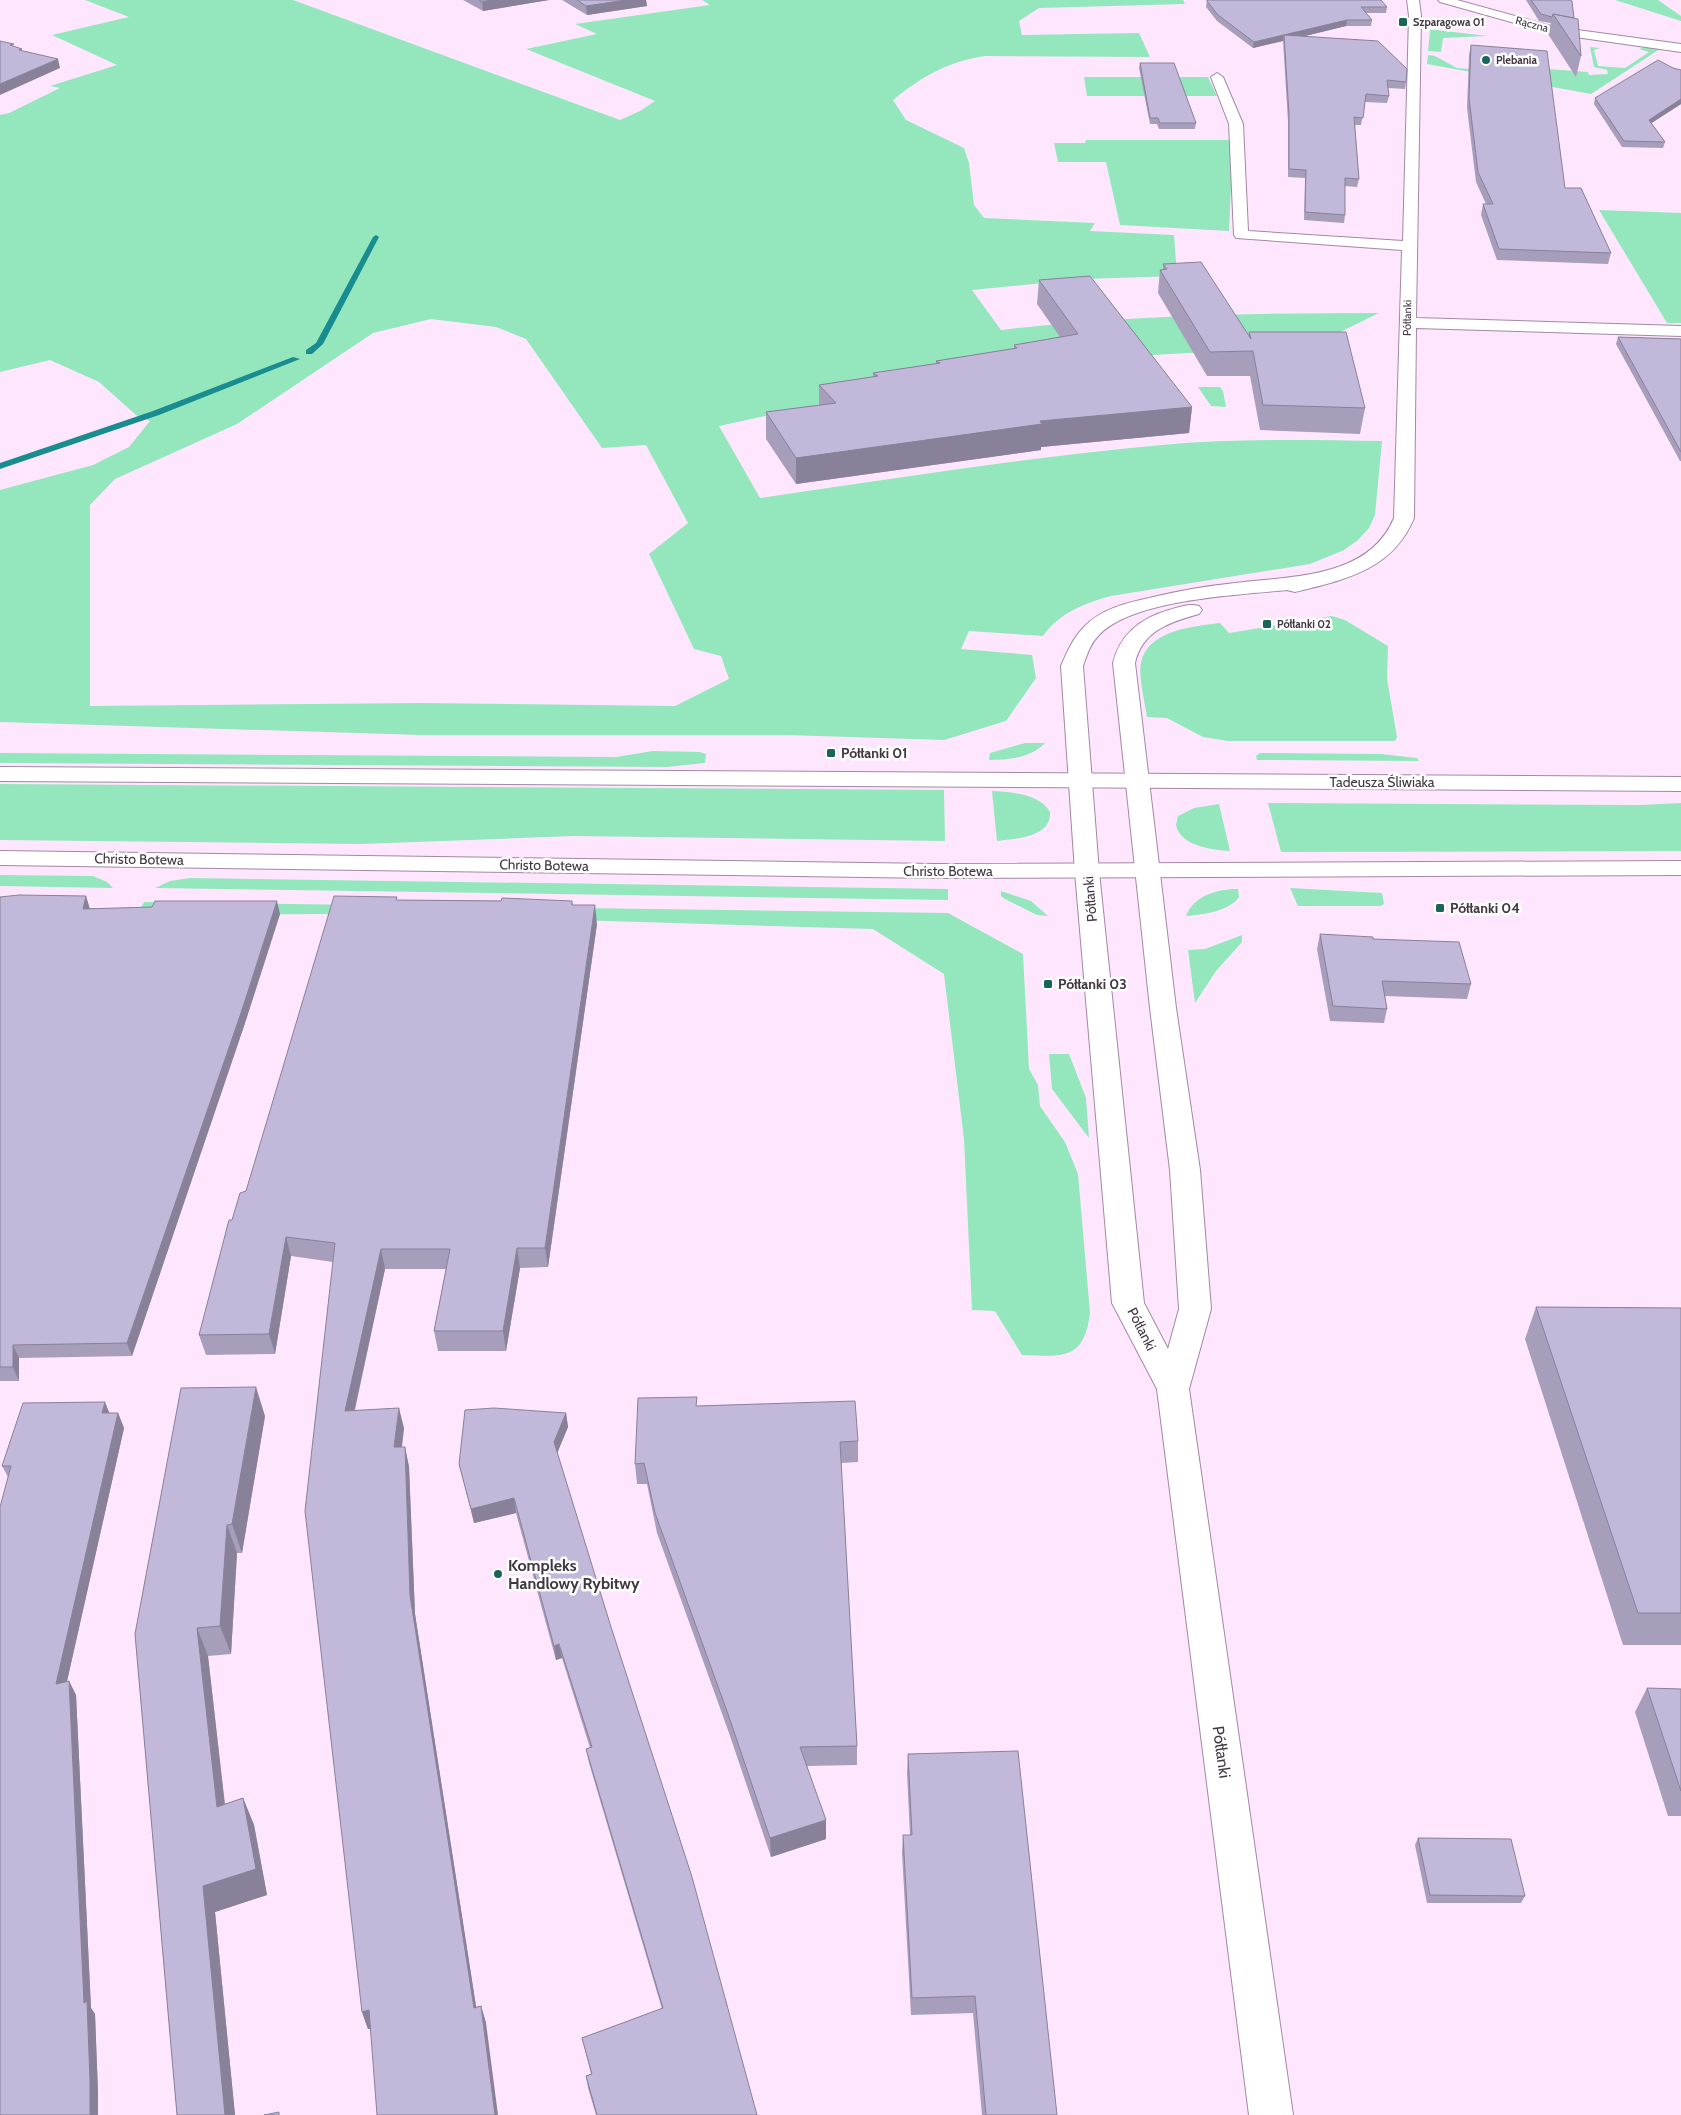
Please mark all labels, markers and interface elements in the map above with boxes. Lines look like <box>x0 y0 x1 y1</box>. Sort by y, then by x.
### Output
street label: Rączna <box>1514 13 1551 35</box>
place label: Szparagowa 01 <box>1413 15 1485 29</box>
marker: Szparagowa 01 <box>1397 16 1409 28</box>
place label: Plebania <box>1496 53 1537 67</box>
marker: Plebania <box>1480 54 1492 66</box>
street label: Półłanki <box>1400 300 1414 336</box>
place label: Półłanki 02 <box>1277 617 1331 631</box>
marker: Półłanki 02 <box>1261 618 1273 630</box>
place label: Półłanki 01 <box>841 744 907 762</box>
marker: Półłanki 01 <box>825 747 837 759</box>
street label: Tadeusza Śliwiaka <box>1329 773 1435 791</box>
street label: Christo Botewa <box>94 849 184 869</box>
street label: Christo Botewa <box>499 855 589 875</box>
street label: Christo Botewa <box>903 862 993 880</box>
street label: Półłanki <box>1079 875 1101 923</box>
place label: Półłanki 04 <box>1450 899 1520 917</box>
marker: Półłanki 04 <box>1434 902 1446 914</box>
place label: Półłanki 03 <box>1058 975 1127 993</box>
marker: Półłanki 03 <box>1042 978 1054 990</box>
street label: Półłanki <box>1124 1304 1160 1354</box>
place label: Kompleks Handlowy Rybitwy <box>508 1556 640 1593</box>
marker: Kompleks Handlowy Rybitwy <box>492 1568 504 1580</box>
street label: Półłanki <box>1208 1725 1235 1779</box>

